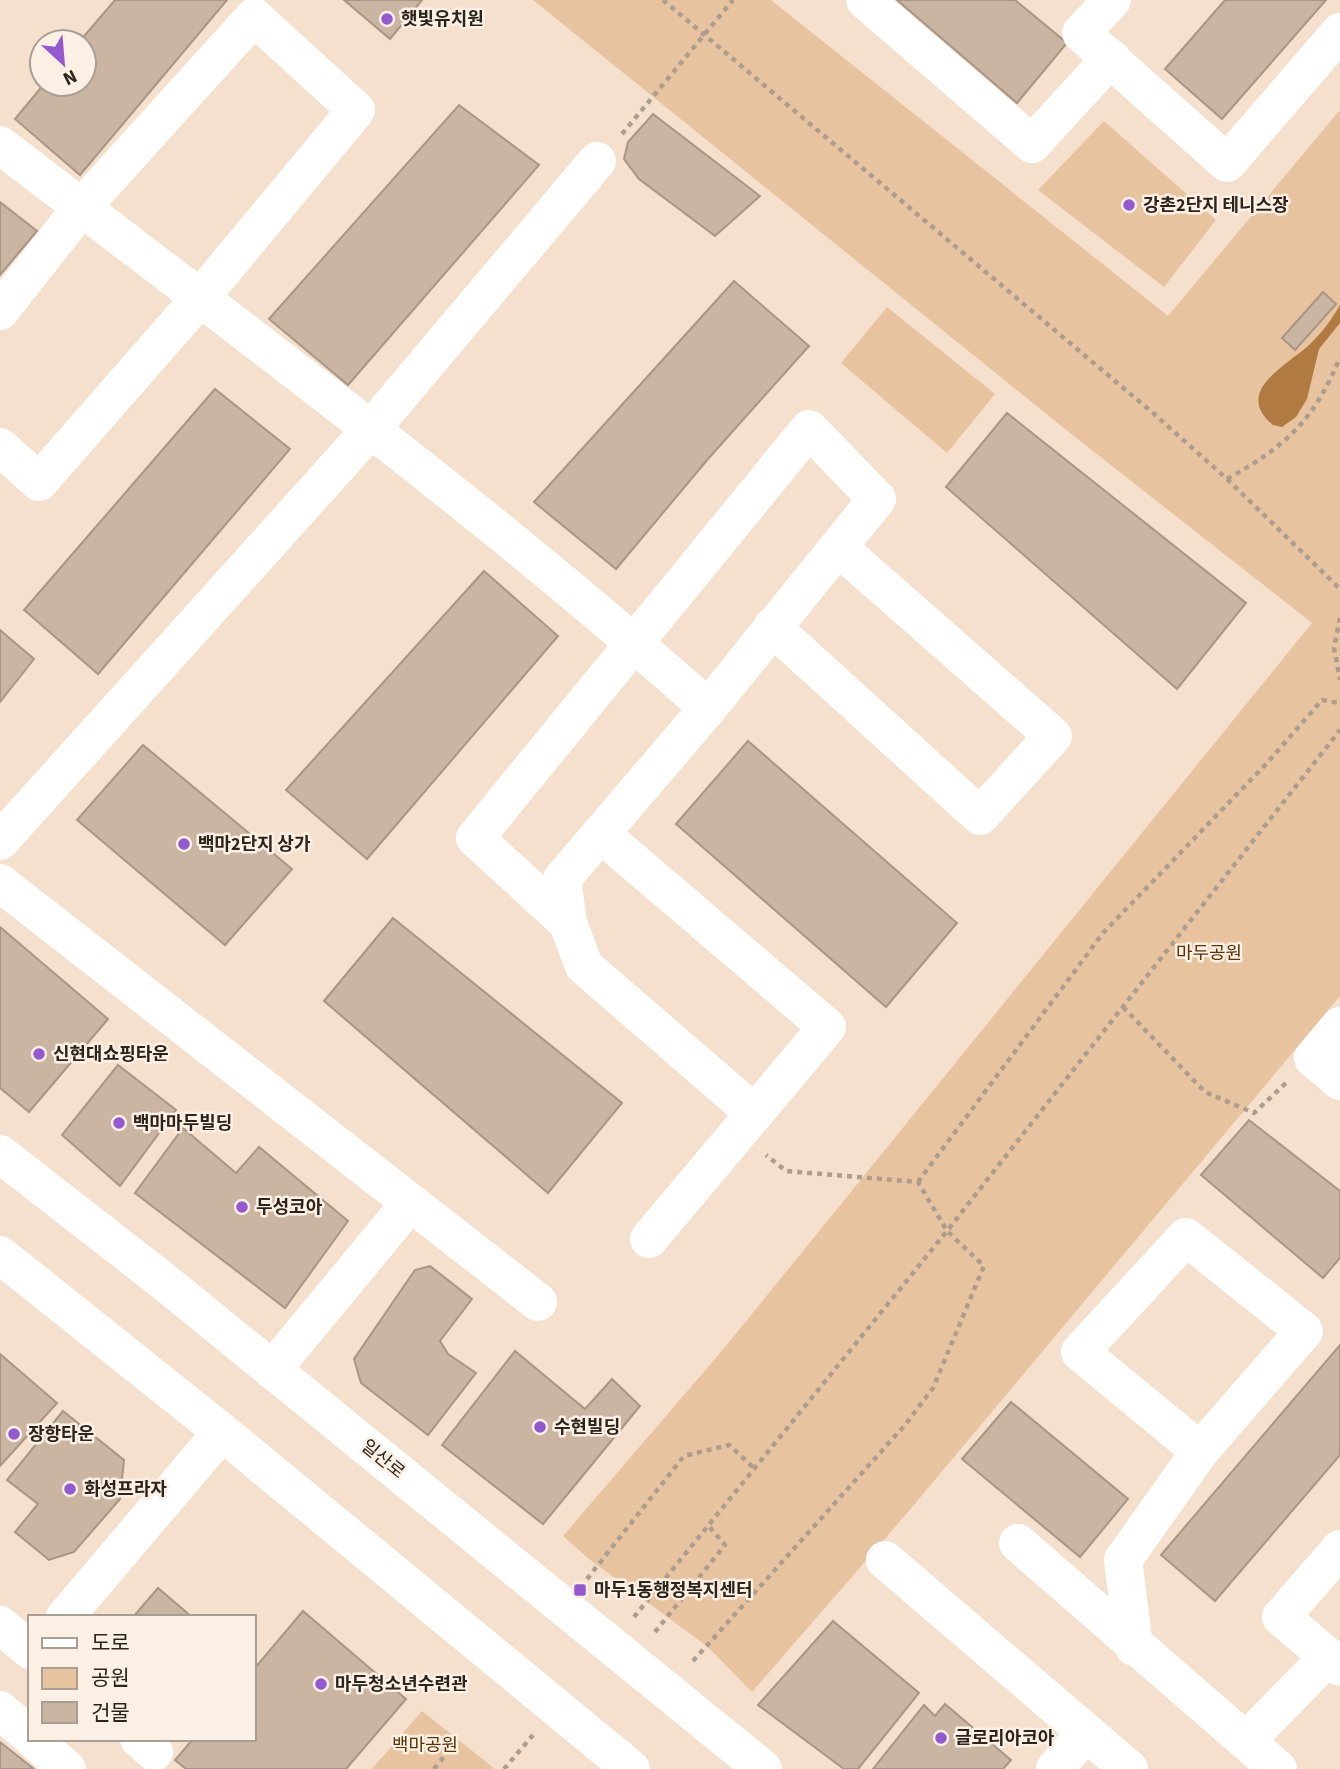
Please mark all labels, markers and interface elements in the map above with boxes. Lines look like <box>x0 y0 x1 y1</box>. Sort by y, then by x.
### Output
place label: 햇빛유치원 <box>401 7 484 32</box>
marker: 햇빛유치원 <box>379 11 395 27</box>
north arrow <box>28 28 98 98</box>
text: N <box>58 62 81 92</box>
place label: 강촌2단지 테니스장 <box>1143 193 1289 218</box>
marker: 강촌2단지 테니스장 <box>1121 197 1137 213</box>
place label: 백마2단지 상가 <box>198 832 311 857</box>
marker: 백마2단지 상가 <box>176 836 192 852</box>
park label: 마두공원 <box>1176 941 1242 966</box>
place label: 신현대쇼핑타운 <box>53 1042 169 1067</box>
marker: 신현대쇼핑타운 <box>31 1046 47 1062</box>
place label: 백마마두빌딩 <box>133 1111 232 1136</box>
marker: 백마마두빌딩 <box>111 1115 127 1131</box>
place label: 두성코아 <box>256 1195 323 1220</box>
marker: 두성코아 <box>234 1199 250 1215</box>
place label: 수현빌딩 <box>554 1415 620 1440</box>
marker: 수현빌딩 <box>532 1419 548 1435</box>
place label: 장항타운 <box>28 1422 94 1447</box>
marker: 장항타운 <box>6 1426 22 1442</box>
street label: 일산로 <box>356 1434 410 1485</box>
place label: 화성프라자 <box>84 1477 167 1502</box>
marker: 화성프라자 <box>62 1481 78 1497</box>
place label: 마두1동행정복지센터 <box>594 1578 753 1603</box>
marker: 마두1동행정복지센터 <box>572 1582 588 1598</box>
legend <box>28 1615 256 1741</box>
text: 도로 <box>91 1628 130 1658</box>
text: 공원 <box>91 1663 130 1693</box>
place label: 마두청소년수련관 <box>335 1672 468 1697</box>
marker: 마두청소년수련관 <box>313 1676 329 1692</box>
text: 건물 <box>91 1698 130 1728</box>
place label: 글로리아코아 <box>955 1726 1055 1751</box>
marker: 글로리아코아 <box>933 1730 949 1746</box>
park label: 백마공원 <box>392 1733 458 1758</box>

